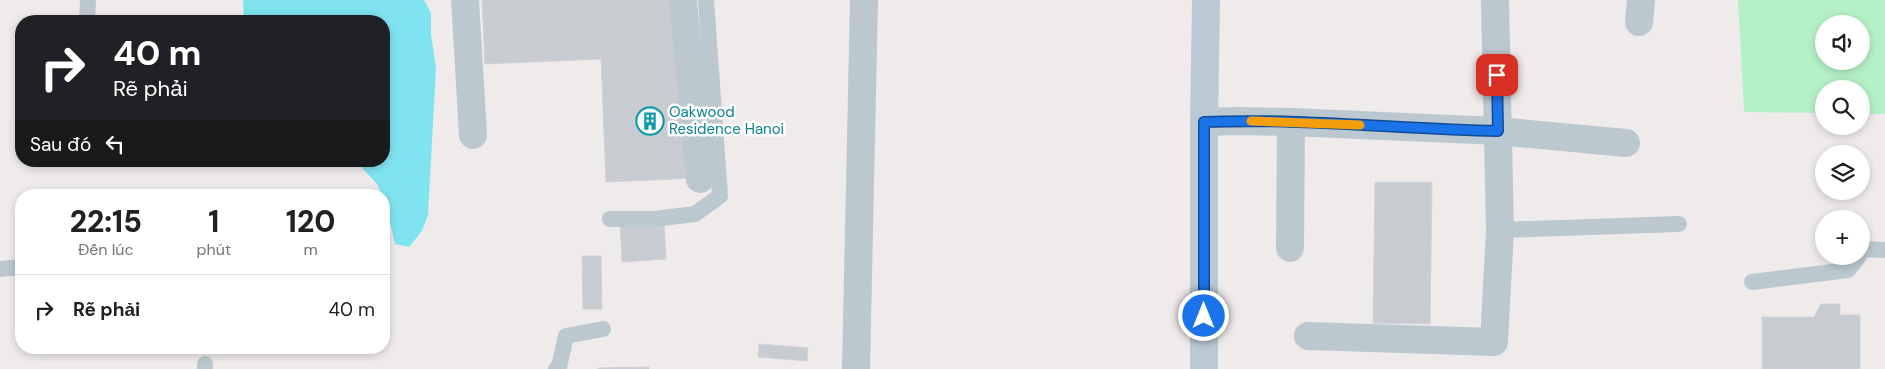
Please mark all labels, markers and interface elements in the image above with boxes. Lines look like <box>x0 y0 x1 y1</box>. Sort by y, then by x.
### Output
map controls <box>1815 15 1870 265</box>
button: sound <box>1815 15 1870 70</box>
text: 40 m <box>113 30 202 76</box>
icon: right <box>30 35 95 100</box>
pin <box>1476 54 1518 96</box>
icon: arrive <box>1483 61 1511 89</box>
text: Rẽ phải <box>113 74 188 103</box>
button: search <box>1815 80 1870 135</box>
place label: Oakwood Residence Hanoi <box>669 102 784 139</box>
building icon: Oakwood Residence Hanoi <box>635 106 665 136</box>
icon: left <box>101 130 129 158</box>
text: Sau đó <box>30 132 91 157</box>
button: layers <box>1815 145 1870 200</box>
text: 22:15 <box>70 202 142 241</box>
text: 1 <box>208 202 219 241</box>
text: 120 <box>286 202 335 241</box>
button: + <box>1815 210 1870 265</box>
text: Đến lúc <box>78 239 134 260</box>
text: phút <box>197 239 231 260</box>
text: m <box>303 239 318 260</box>
position arrow <box>1177 289 1229 341</box>
icon: right <box>30 296 58 324</box>
text: Rẽ phải <box>73 297 140 322</box>
text: 40 m <box>328 297 375 322</box>

